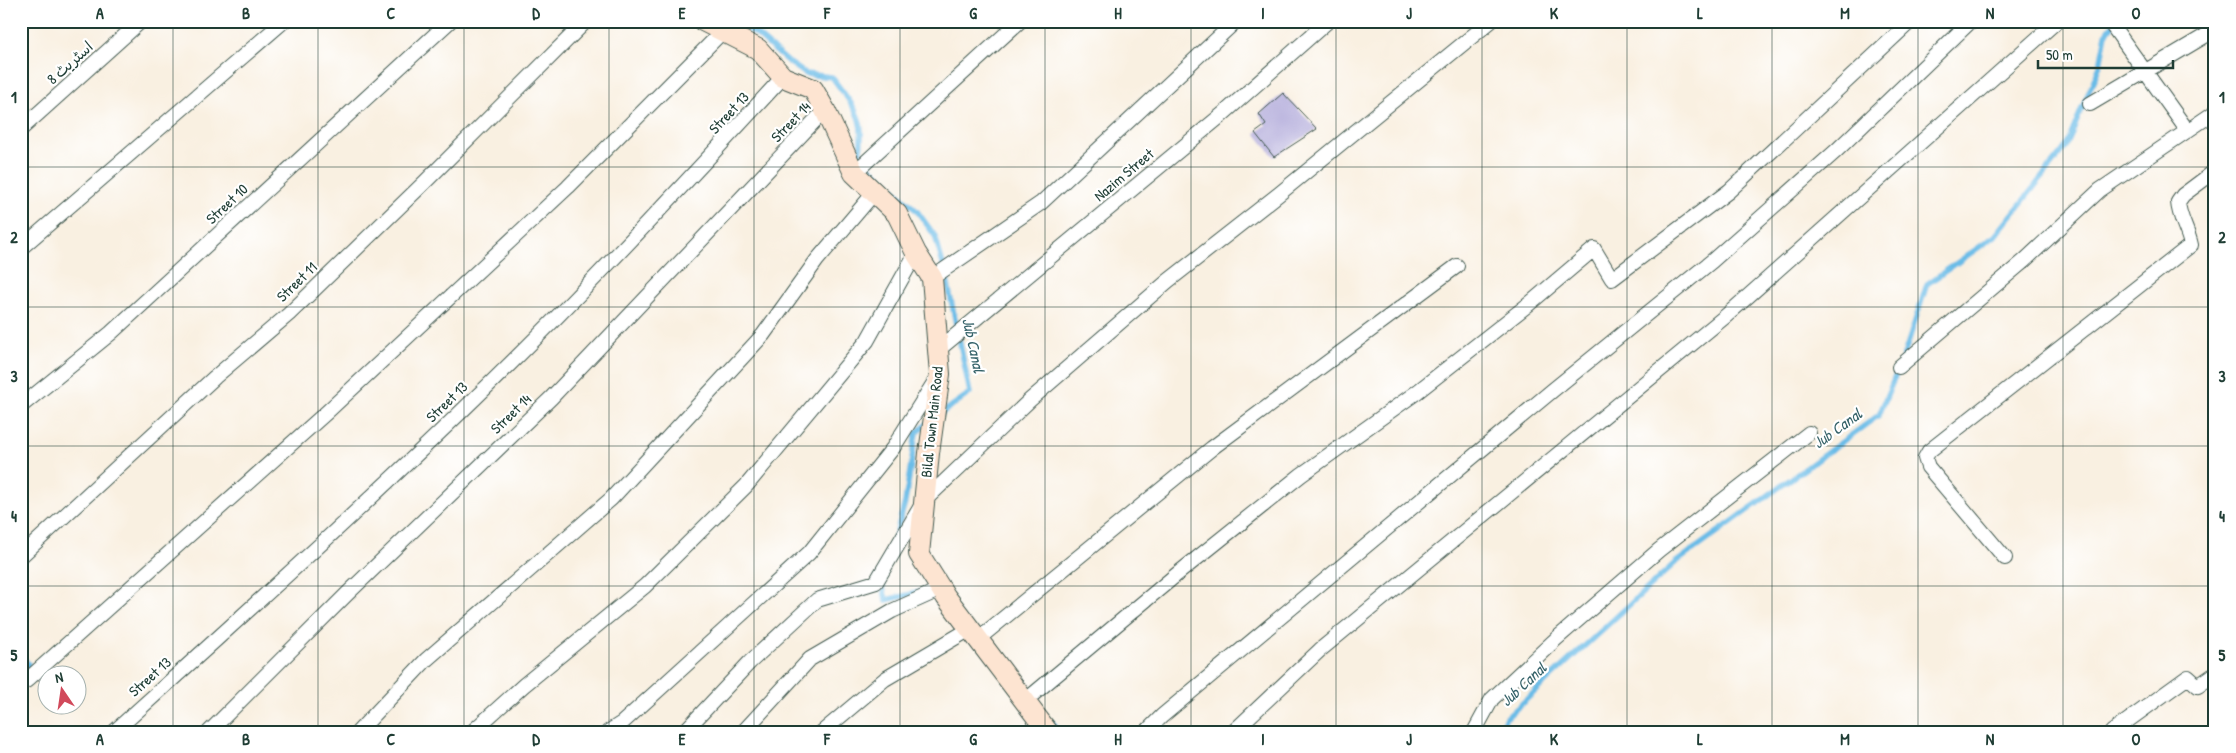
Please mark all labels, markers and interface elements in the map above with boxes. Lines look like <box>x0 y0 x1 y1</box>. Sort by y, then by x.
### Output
text: A <box>96 2 104 24</box>
text: B <box>242 2 250 24</box>
text: C <box>387 2 396 24</box>
text: D <box>532 2 540 24</box>
text: E <box>678 2 686 24</box>
text: F <box>823 2 831 24</box>
text: G <box>969 2 977 24</box>
text: H <box>1114 2 1122 24</box>
text: I <box>1261 2 1265 24</box>
text: J <box>1406 2 1412 24</box>
text: K <box>1550 2 1559 24</box>
text: L <box>1697 2 1703 24</box>
text: M <box>1840 2 1850 24</box>
text: N <box>1986 2 1995 24</box>
text: O <box>2132 2 2141 24</box>
street label: اسٹریٹ 8 <box>42 36 97 89</box>
scale bar <box>2038 38 2174 70</box>
text: 50 m <box>2046 44 2073 65</box>
text: 1 <box>11 86 17 108</box>
text: 1 <box>2219 86 2225 108</box>
street label: Street 13 <box>704 87 754 138</box>
street label: Street 14 <box>766 96 816 147</box>
street label: Nazim Street <box>1089 143 1159 206</box>
street label: Street 10 <box>201 179 253 229</box>
text: 2 <box>10 226 18 248</box>
text: 2 <box>2218 226 2226 248</box>
street label: Street 11 <box>272 257 322 306</box>
water label: Jub Canal <box>957 316 991 375</box>
text: 3 <box>10 365 18 387</box>
street label: Bilal Town Main Road <box>915 365 948 478</box>
text: 3 <box>2218 365 2226 387</box>
street label: Street 13 <box>421 376 472 427</box>
street label: Street 14 <box>486 389 536 438</box>
water label: Jub Canal <box>1808 402 1866 453</box>
text: 4 <box>11 505 17 527</box>
text: 4 <box>2219 505 2225 527</box>
text: 5 <box>11 644 18 666</box>
text: 5 <box>2219 644 2226 666</box>
street label: Street 13 <box>124 652 176 701</box>
water label: Jub Canal <box>1495 657 1551 711</box>
north arrow <box>38 666 88 716</box>
text: N <box>53 667 65 687</box>
text: A <box>96 728 104 750</box>
text: B <box>242 728 250 750</box>
text: C <box>387 728 396 750</box>
text: D <box>532 728 540 750</box>
text: E <box>678 728 686 750</box>
text: F <box>823 728 831 750</box>
text: G <box>969 728 977 750</box>
text: H <box>1114 728 1122 750</box>
text: I <box>1261 728 1265 750</box>
text: J <box>1406 728 1412 750</box>
text: K <box>1550 728 1559 750</box>
text: L <box>1697 728 1703 750</box>
text: M <box>1840 728 1850 750</box>
text: N <box>1986 728 1995 750</box>
text: O <box>2132 728 2141 750</box>

